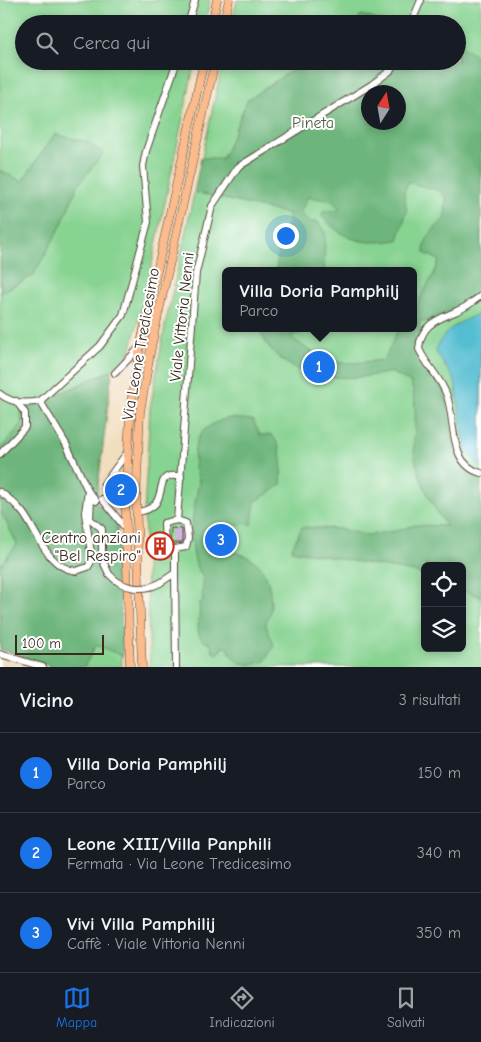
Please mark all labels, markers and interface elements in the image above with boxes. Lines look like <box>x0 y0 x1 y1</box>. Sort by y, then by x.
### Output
search box <box>15 15 466 70</box>
icon: search <box>33 29 61 57</box>
text: Cerca qui <box>73 32 150 54</box>
north arrow <box>361 85 406 130</box>
park label: Pineta <box>292 114 334 132</box>
your location <box>273 223 299 249</box>
street label: Viale Vittoria Nenni <box>166 251 198 383</box>
street label: Via Leone Tredicesimo <box>119 267 163 422</box>
popup <box>222 267 417 332</box>
text: Villa Doria Pamphilj <box>240 280 399 302</box>
text: Parco <box>240 302 278 320</box>
pin: 1 <box>303 348 335 386</box>
pin: 2 <box>105 471 137 509</box>
pin: 3 <box>205 521 237 559</box>
place label: Centro anziani "Bel Respiro" <box>41 529 141 565</box>
building icon: Centro anziani "Bel Respiro" <box>145 531 175 561</box>
map controls <box>421 562 466 652</box>
button: locate <box>421 562 466 607</box>
button: layers <box>421 607 466 652</box>
scale bar <box>15 632 104 655</box>
text: 100 m <box>22 635 61 652</box>
text: Vicino <box>20 688 74 712</box>
text: 3 risultati <box>399 691 461 709</box>
text: Villa Doria Pamphilj <box>67 753 227 775</box>
text: 1 <box>33 764 39 782</box>
text: 150 m <box>418 764 461 782</box>
text: Parco <box>67 775 106 793</box>
text: Leone XIII/Villa Panphili <box>67 833 272 855</box>
text: 2 <box>32 844 40 862</box>
text: 340 m <box>417 844 461 862</box>
text: Fermata · Via Leone Tredicesimo <box>67 855 292 873</box>
text: Vivi Villa Pamphilij <box>67 913 215 935</box>
text: 3 <box>32 924 40 942</box>
text: 350 m <box>416 924 461 942</box>
text: Caffè · Viale Vittoria Nenni <box>67 935 245 953</box>
tab: Mappa <box>56 984 97 1031</box>
tab: Indicazioni <box>209 984 275 1031</box>
tab: Salvati <box>387 984 425 1031</box>

